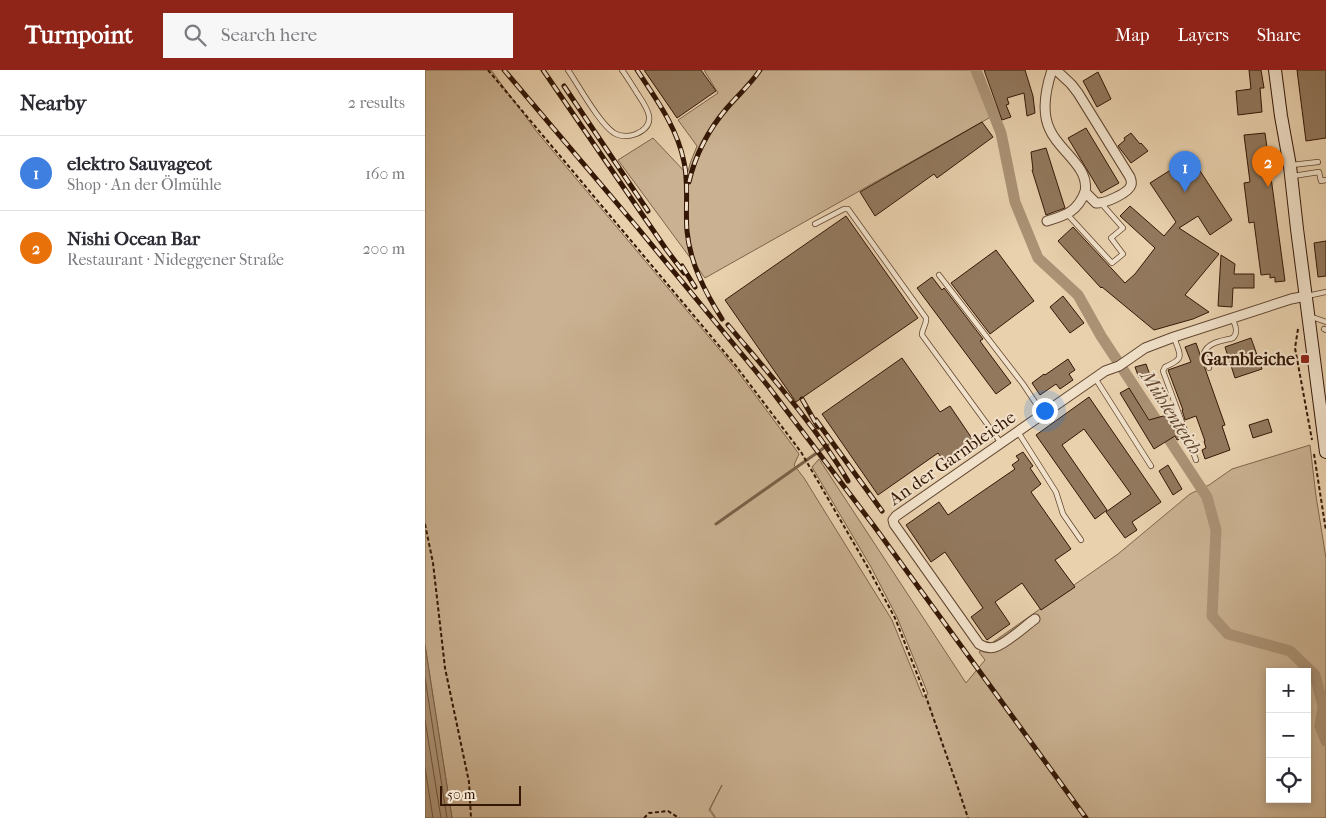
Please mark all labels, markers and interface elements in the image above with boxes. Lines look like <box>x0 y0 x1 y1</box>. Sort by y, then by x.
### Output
search box <box>163 13 513 58</box>
text: Turnpoint <box>25 21 133 49</box>
icon: search <box>181 21 209 49</box>
text: Search here <box>221 24 317 46</box>
text: Map <box>1115 25 1149 46</box>
text: Layers <box>1177 25 1229 46</box>
text: Share <box>1257 25 1301 46</box>
text: Nearby <box>20 91 86 115</box>
text: 2 results <box>348 93 405 112</box>
pin: 2 <box>1252 146 1284 187</box>
pin: 1 <box>1169 151 1201 192</box>
text: elektro Sauvageot <box>67 153 212 175</box>
text: 1 <box>33 164 39 183</box>
text: 160 m <box>365 164 405 183</box>
text: Shop · An der Ölmühle <box>67 175 222 194</box>
text: Nishi Ocean Bar <box>67 228 200 250</box>
text: 2 <box>32 239 40 258</box>
text: 200 m <box>362 239 405 258</box>
text: Restaurant · Nideggener Straße <box>67 250 284 269</box>
place label: Garnbleiche <box>1201 349 1295 370</box>
marker: Garnbleiche <box>1299 353 1311 365</box>
water label: Mühlenteich <box>1135 365 1207 459</box>
your location <box>1032 398 1058 424</box>
street label: An der Garnbleiche <box>884 407 1020 511</box>
map controls <box>1266 668 1311 803</box>
button: + <box>1266 668 1311 713</box>
button: − <box>1266 713 1311 758</box>
button: locate <box>1266 758 1311 803</box>
scale bar <box>440 783 521 806</box>
text: 50 m <box>447 786 475 803</box>

